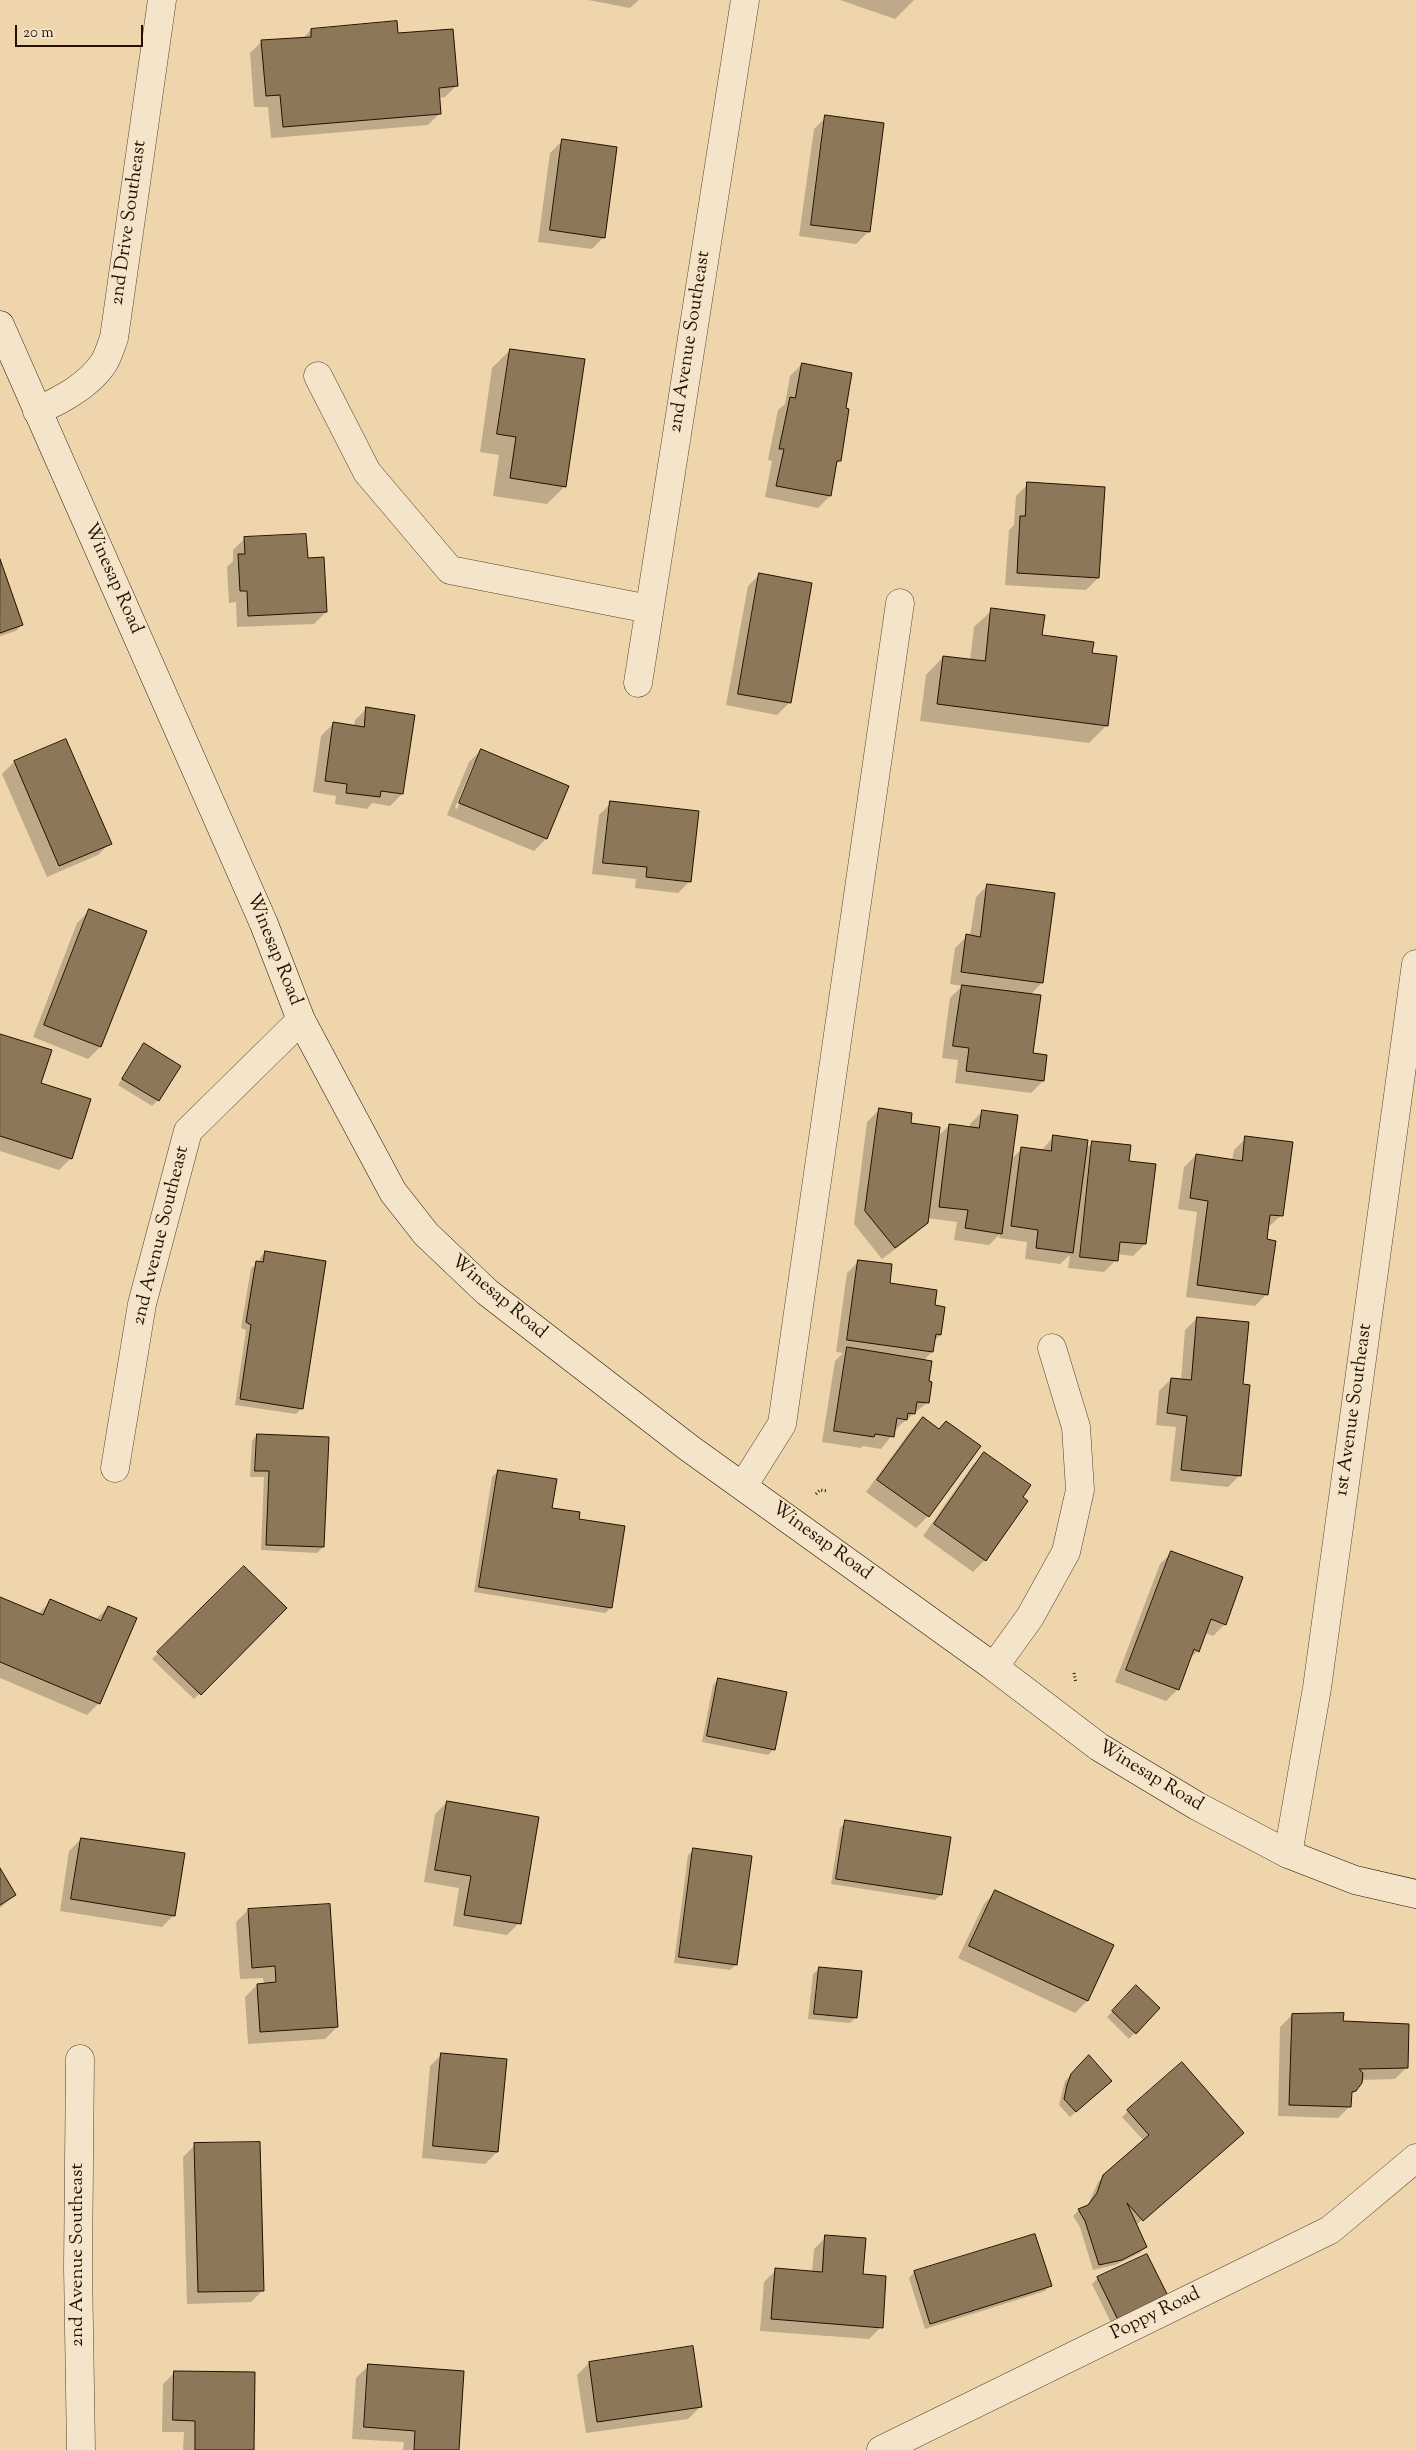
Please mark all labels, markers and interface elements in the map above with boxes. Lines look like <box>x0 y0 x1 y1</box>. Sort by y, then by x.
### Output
scale bar <box>18 15 145 47</box>
text: 20 m <box>23 23 54 44</box>
street label: 2nd Drive Southeast <box>107 139 153 307</box>
street label: 2nd Avenue Southeast <box>665 249 717 435</box>
street label: Winesap Road <box>77 520 147 638</box>
street label: Winesap Road <box>240 891 306 1009</box>
street label: 2nd Avenue Southeast <box>129 1144 195 1328</box>
street label: Winesap Road <box>445 1251 551 1345</box>
street label: 1st Avenue Southeast <box>1332 1322 1378 1498</box>
street label: Winesap Road <box>766 1498 876 1586</box>
street label: Winesap Road <box>1093 1737 1207 1817</box>
street label: 2nd Avenue Southeast <box>68 2163 90 2347</box>
street label: Poppy Road <box>1108 2284 1204 2346</box>

